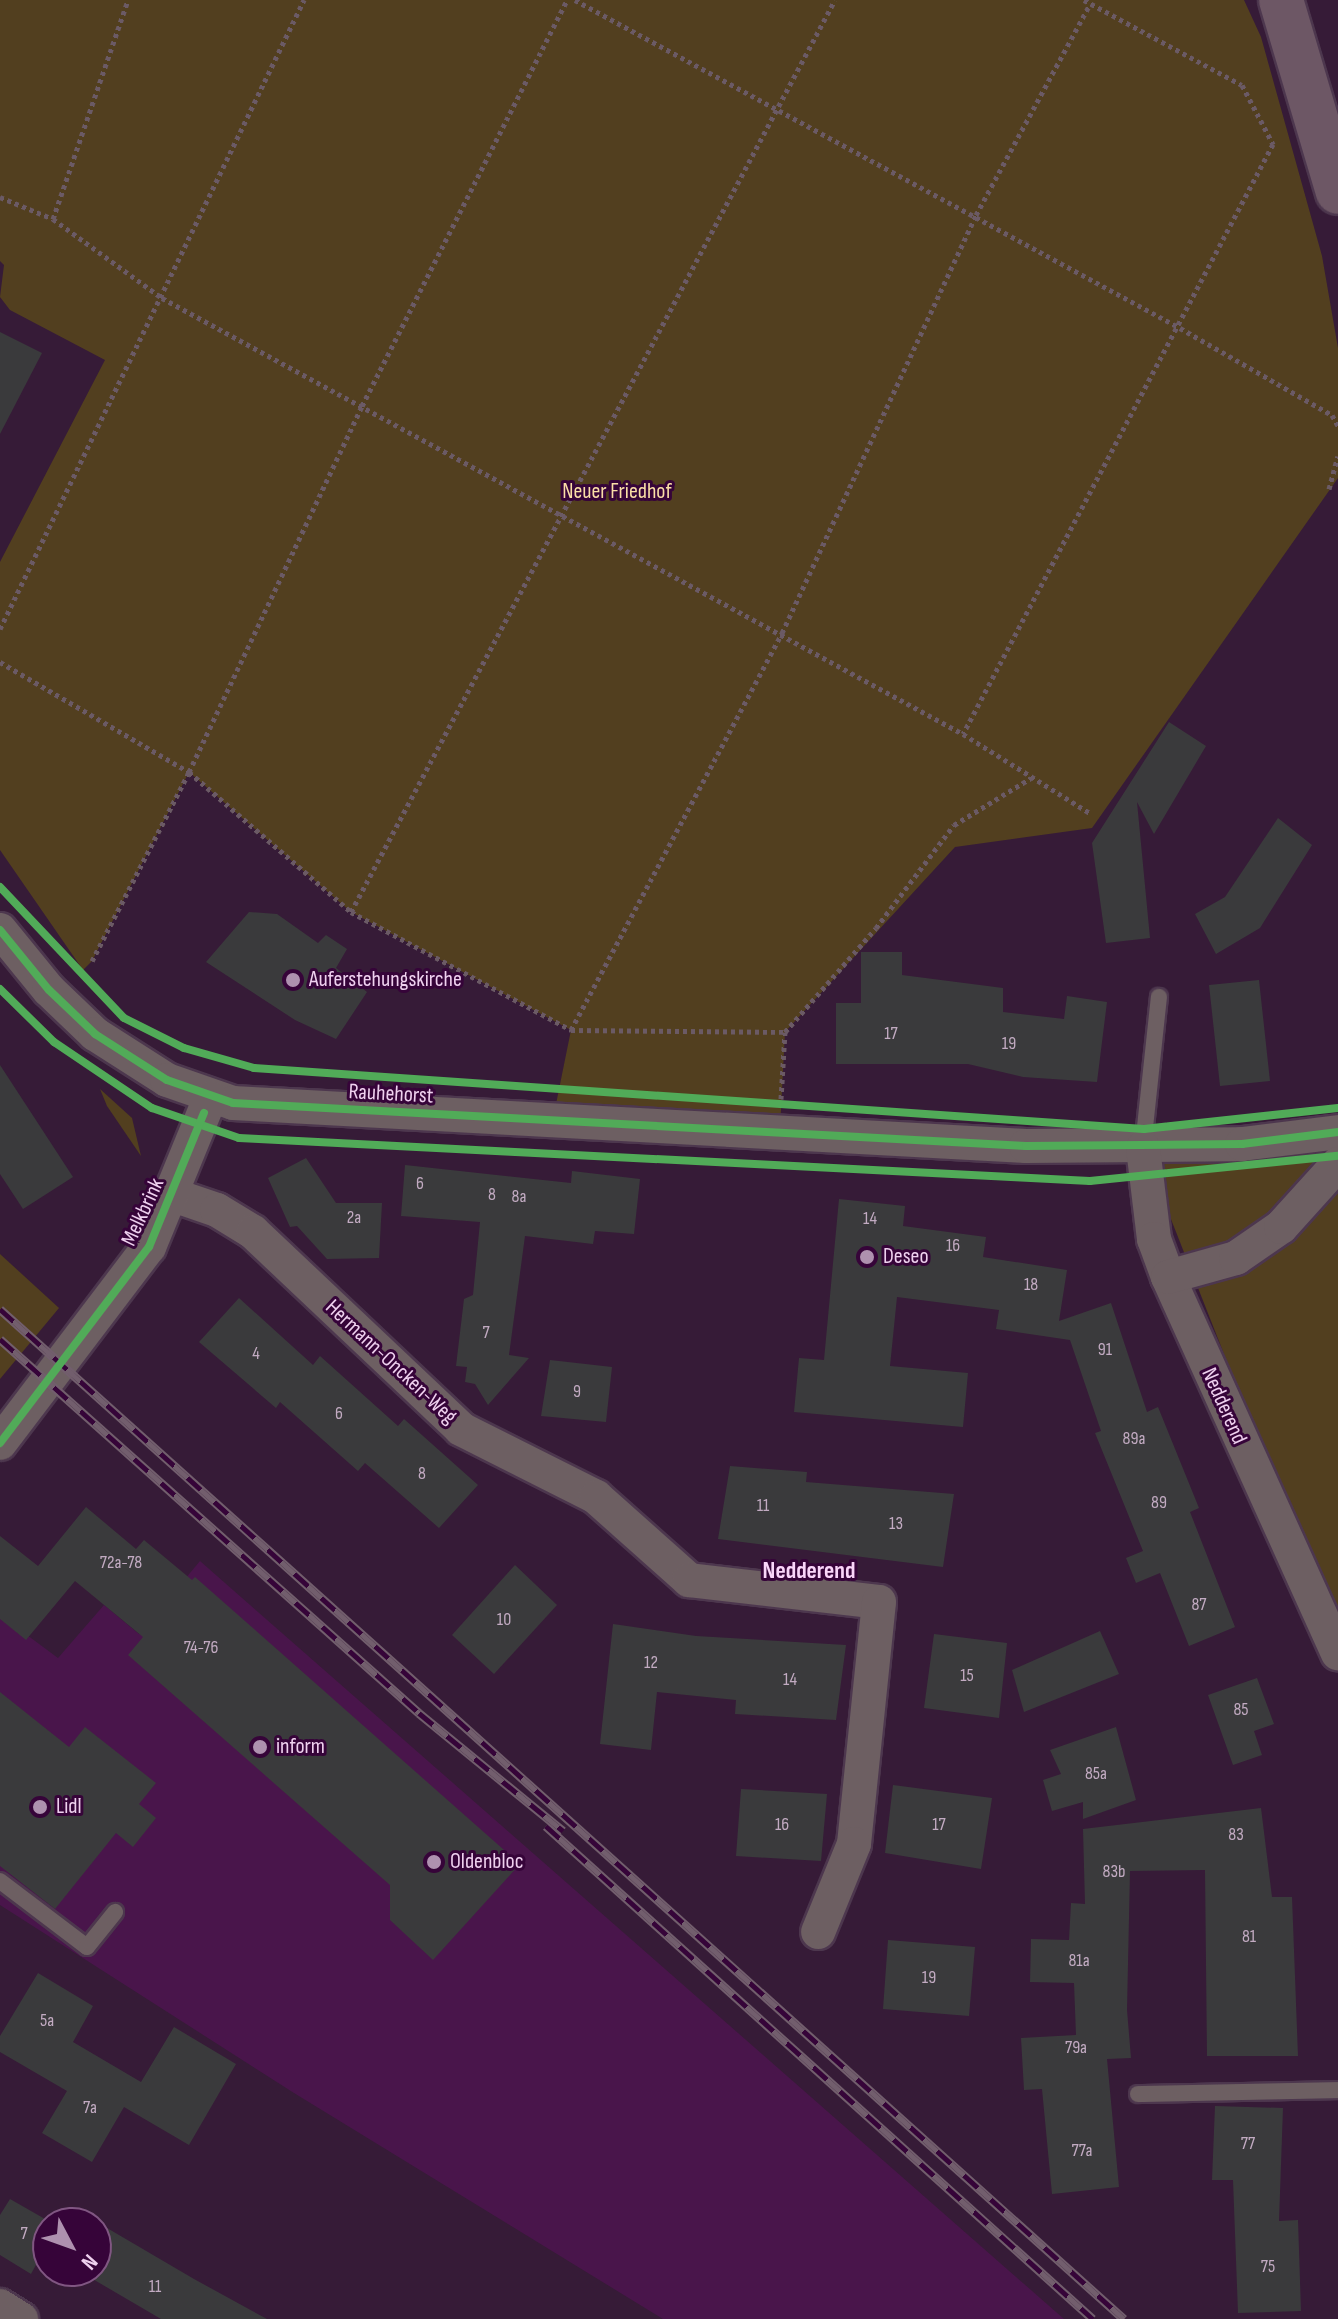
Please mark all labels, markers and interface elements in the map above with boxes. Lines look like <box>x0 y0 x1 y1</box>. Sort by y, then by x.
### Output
park label: Neuer Friedhof <box>562 479 672 505</box>
place label: Auferstehungskirche <box>309 967 462 993</box>
marker: Auferstehungskirche <box>284 971 302 989</box>
house number: 17 <box>884 1023 898 1045</box>
house number: 19 <box>1002 1033 1016 1055</box>
street label: Rauhehorst <box>348 1079 434 1109</box>
house number: 6 <box>416 1173 424 1195</box>
street label: Melkbrink <box>116 1174 170 1250</box>
house number: 8 <box>488 1184 496 1206</box>
house number: 8a <box>512 1186 526 1208</box>
house number: 2a <box>347 1207 361 1229</box>
house number: 14 <box>863 1208 877 1230</box>
house number: 16 <box>946 1235 960 1257</box>
place label: Deseo <box>883 1244 929 1270</box>
marker: Deseo <box>858 1248 876 1266</box>
house number: 18 <box>1024 1274 1038 1296</box>
street label: Hermann-Oncken-Weg <box>320 1294 462 1430</box>
house number: 7 <box>482 1322 490 1344</box>
house number: 91 <box>1098 1339 1112 1361</box>
house number: 4 <box>252 1343 260 1365</box>
street label: Nedderend <box>1196 1364 1252 1448</box>
house number: 9 <box>573 1381 581 1403</box>
house number: 6 <box>335 1403 343 1425</box>
house number: 89a <box>1123 1428 1145 1450</box>
house number: 8 <box>418 1463 426 1485</box>
house number: 89 <box>1151 1492 1167 1514</box>
house number: 11 <box>757 1495 769 1517</box>
house number: 13 <box>889 1513 903 1535</box>
house number: 72a-78 <box>100 1552 142 1574</box>
district label: Nedderend <box>763 1557 855 1585</box>
house number: 87 <box>1191 1594 1207 1616</box>
house number: 10 <box>497 1609 511 1631</box>
house number: 74-76 <box>184 1637 218 1659</box>
house number: 12 <box>644 1652 658 1674</box>
house number: 15 <box>960 1665 974 1687</box>
house number: 14 <box>783 1669 797 1691</box>
house number: 85 <box>1233 1699 1249 1721</box>
place label: inform <box>276 1734 325 1760</box>
marker: inform <box>251 1738 269 1756</box>
house number: 85a <box>1085 1763 1107 1785</box>
place label: Lidl <box>56 1794 81 1820</box>
marker: Lidl <box>31 1798 49 1816</box>
house number: 16 <box>775 1814 789 1836</box>
house number: 17 <box>932 1814 946 1836</box>
house number: 83 <box>1228 1824 1244 1846</box>
place label: Oldenbloc <box>450 1849 524 1875</box>
marker: Oldenbloc <box>425 1853 443 1871</box>
house number: 83b <box>1103 1861 1125 1883</box>
house number: 81 <box>1242 1926 1256 1948</box>
house number: 81a <box>1068 1950 1090 1972</box>
house number: 19 <box>922 1967 936 1989</box>
house number: 5a <box>40 2010 54 2032</box>
house number: 79a <box>1065 2037 1087 2059</box>
house number: 7a <box>83 2097 97 2119</box>
house number: 77 <box>1241 2133 1255 2155</box>
house number: 77a <box>1071 2140 1093 2162</box>
north arrow <box>32 2207 112 2287</box>
house number: 7 <box>20 2223 28 2245</box>
text: N <box>75 2248 103 2275</box>
house number: 75 <box>1261 2256 1275 2278</box>
house number: 11 <box>149 2276 161 2298</box>

